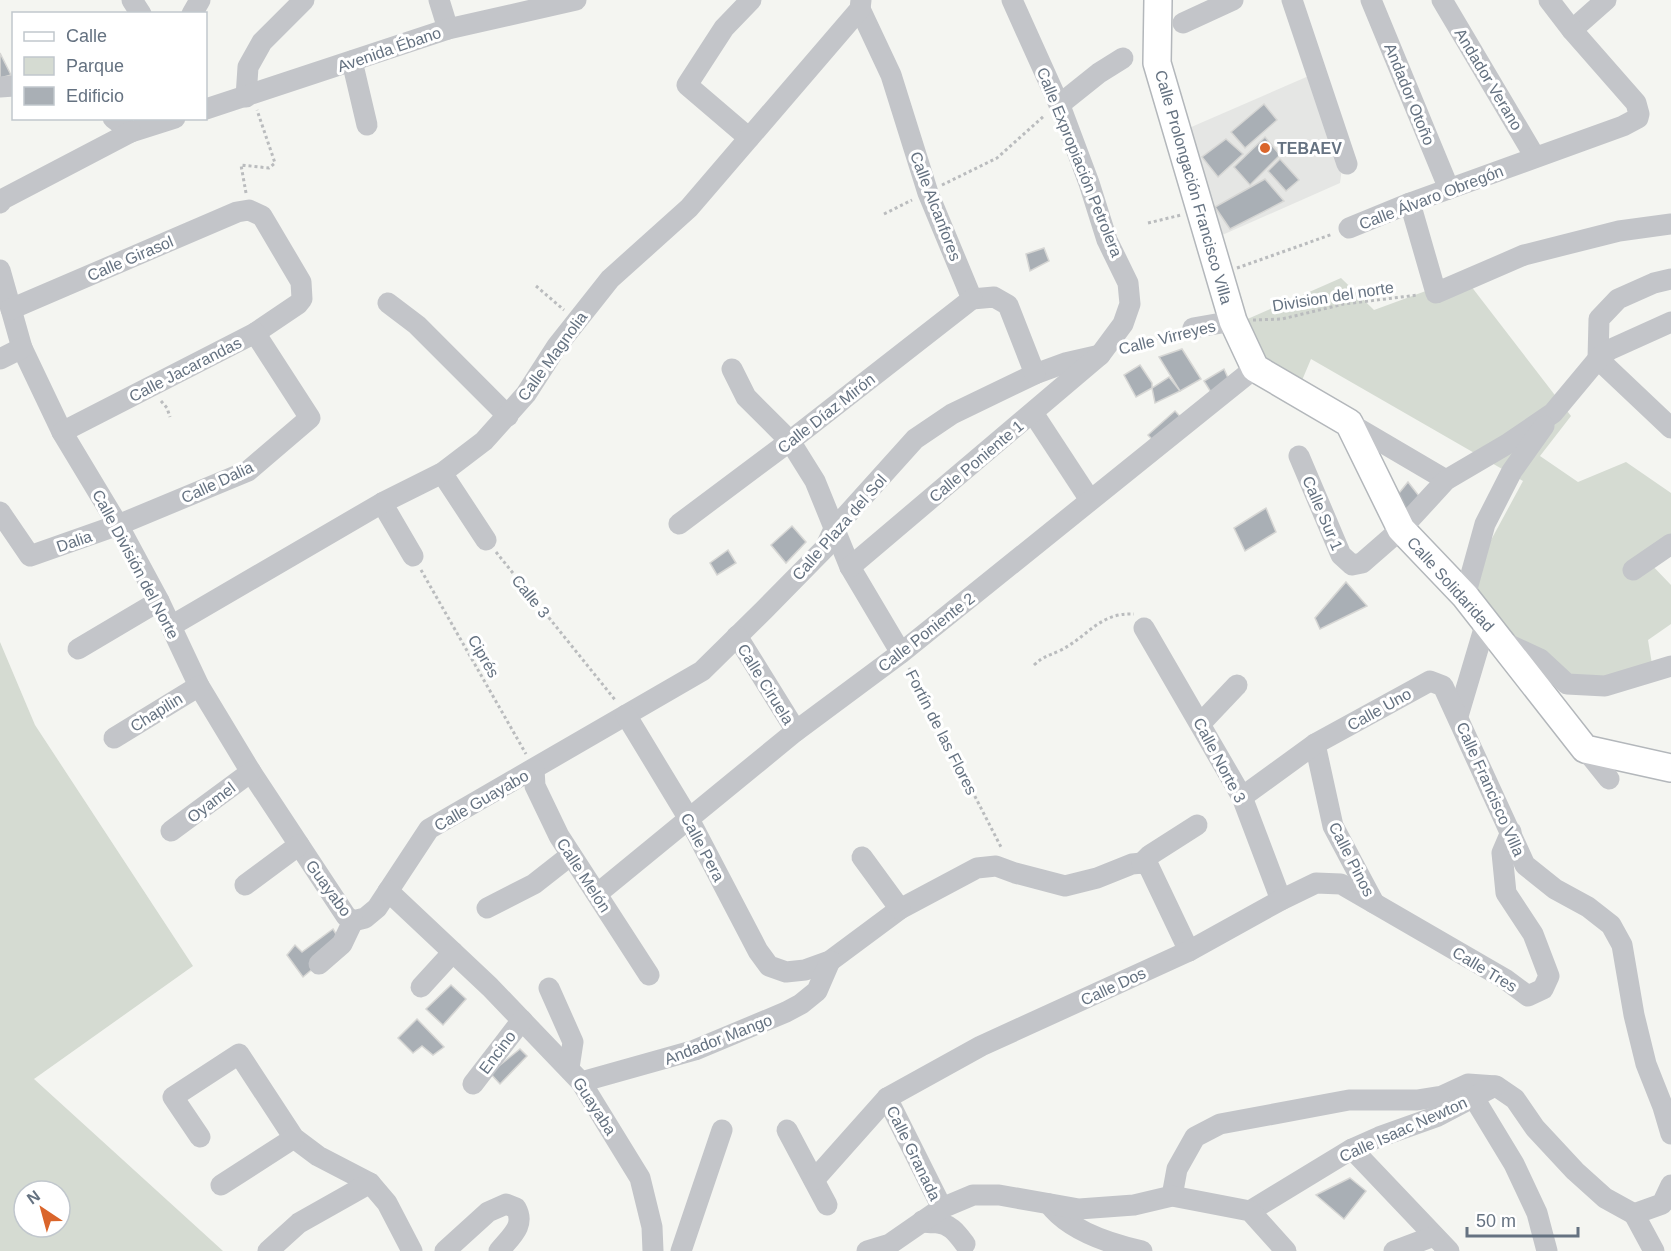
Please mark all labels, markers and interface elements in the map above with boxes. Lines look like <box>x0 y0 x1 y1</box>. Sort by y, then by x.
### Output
legend <box>12 12 207 120</box>
street label: Avenida Ébano <box>335 23 443 75</box>
street label: Andador Verano <box>1452 25 1526 133</box>
text: Calle <box>66 26 107 46</box>
street label: Andador Otoño <box>1381 41 1438 148</box>
text: Parque <box>66 56 124 76</box>
street label: Calle Expropiación Petrolera <box>1034 65 1125 259</box>
street label: Calle Prolongación Francisco Villa <box>1152 68 1235 306</box>
text: Edificio <box>66 86 124 106</box>
place label: TEBAEV <box>1277 140 1342 157</box>
marker: TEBAEV <box>1258 141 1272 155</box>
street label: Calle Alcanfores <box>907 149 964 263</box>
street label: Calle Álvaro Obregón <box>1356 161 1506 233</box>
street label: Calle Girasol <box>85 233 176 284</box>
street label: Division del norte <box>1271 278 1395 314</box>
street label: Calle Magnolia <box>514 308 590 404</box>
street label: Calle Virreyes <box>1117 317 1217 358</box>
street label: Calle Jacarandas <box>126 334 244 405</box>
street label: Calle Díaz Mirón <box>774 370 878 456</box>
street label: Calle Poniente 1 <box>926 417 1027 506</box>
street label: Calle Dalia <box>179 458 256 507</box>
street label: Calle Plaza del Sol <box>789 471 890 584</box>
street label: Calle Sur 1 <box>1299 473 1346 553</box>
street label: Calle División del Norte <box>89 487 182 642</box>
street label: Dalia <box>54 527 94 555</box>
street label: Calle Solidaridad <box>1404 534 1497 635</box>
street label: Calle 3 <box>508 572 553 621</box>
street label: Calle Poniente 2 <box>875 589 978 675</box>
street label: Ciprés <box>465 632 502 681</box>
street label: Calle Ciruela <box>734 641 797 728</box>
street label: Fortín de las Flores <box>903 667 980 797</box>
street label: Calle Uno <box>1344 685 1414 734</box>
street label: Chapilin <box>127 690 185 735</box>
street label: Calle Norte 3 <box>1190 715 1249 806</box>
street label: Calle Francisco Villa <box>1453 720 1528 859</box>
street label: Calle Guayabo <box>431 767 531 834</box>
street label: Oyamel <box>184 779 238 826</box>
street label: Calle Pera <box>678 810 728 884</box>
street label: Calle Pinos <box>1326 819 1378 899</box>
street label: Calle Melón <box>553 835 614 915</box>
street label: Guayabo <box>303 857 355 920</box>
street label: Calle Tres <box>1449 944 1520 995</box>
street label: Calle Dos <box>1078 964 1148 1009</box>
street label: Andador Mango <box>662 1011 774 1068</box>
street label: Encino <box>476 1028 519 1077</box>
street label: Guayaba <box>570 1074 619 1138</box>
street label: Calle Isaac Newton <box>1337 1094 1470 1165</box>
street label: Calle Granada <box>883 1103 944 1203</box>
north arrow <box>12 1179 72 1239</box>
text: N <box>24 1187 43 1208</box>
scale bar <box>1467 1200 1578 1238</box>
text: 50 m <box>1476 1211 1516 1231</box>

